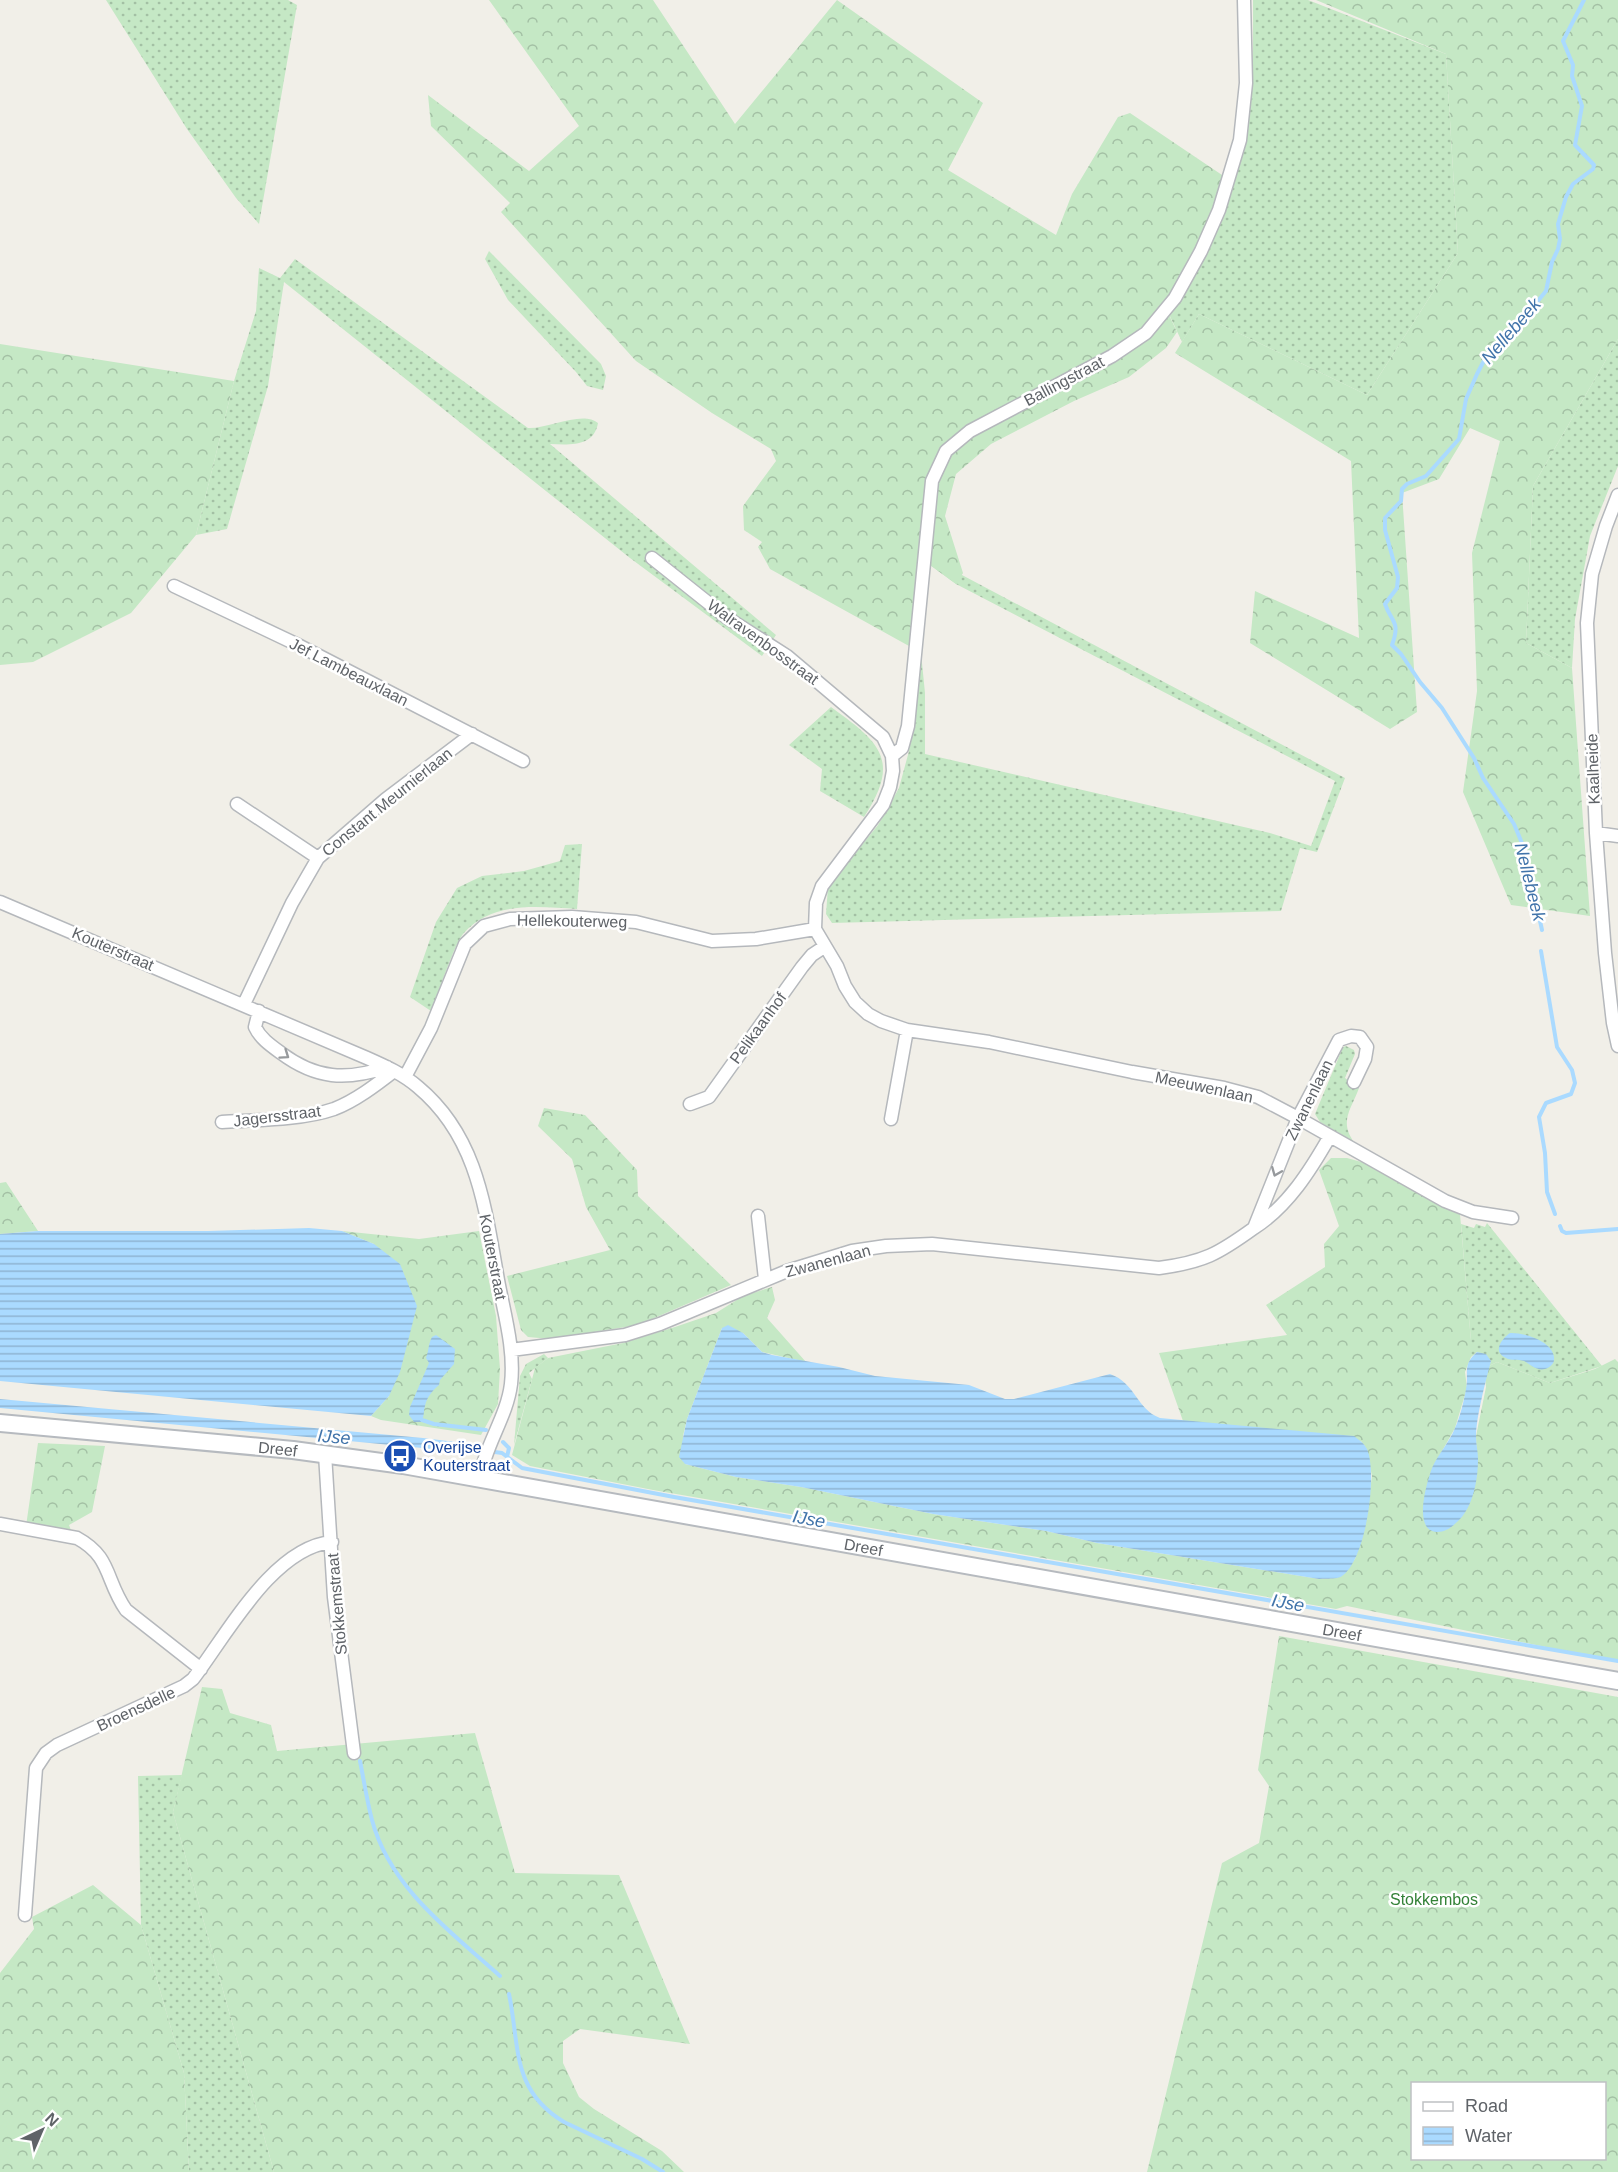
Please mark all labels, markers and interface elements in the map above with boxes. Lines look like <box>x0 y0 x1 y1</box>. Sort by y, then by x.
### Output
water label: Nellebeek <box>1477 293 1545 368</box>
street label: Ballingstraat <box>1021 353 1107 409</box>
street label: Walravenbosstraat <box>704 596 822 688</box>
street label: Jef Lambeauxlaan <box>287 635 411 709</box>
street label: Kaalheide <box>1583 733 1603 805</box>
street label: Constant Meurnierlaan <box>319 744 455 860</box>
water label: Nellebeek <box>1511 841 1550 924</box>
street label: Hellekouterweg <box>517 912 627 930</box>
street label: Kouterstraat <box>70 924 157 974</box>
street label: Pelikaanhof <box>727 989 790 1067</box>
one-way arrow <box>278 1048 289 1059</box>
street label: Zwanenlaan <box>1282 1057 1336 1143</box>
street label: Meeuwenlaan <box>1154 1068 1254 1106</box>
street label: Jagersstraat <box>232 1102 322 1130</box>
one-way arrow <box>1271 1165 1283 1176</box>
street label: Kouterstraat <box>476 1213 510 1302</box>
street label: Zwanenlaan <box>784 1242 872 1280</box>
water label: IJse <box>317 1426 351 1448</box>
street label: Dreef <box>258 1438 299 1459</box>
bus stop icon: Overijse Kouterstraat <box>382 1438 418 1474</box>
place label: Overijse Kouterstraat <box>423 1439 511 1474</box>
water label: IJse <box>791 1506 827 1532</box>
street label: Dreef <box>843 1535 885 1559</box>
street label: Stokkemstraat <box>324 1552 350 1656</box>
water label: IJse <box>1270 1590 1306 1616</box>
street label: Dreef <box>1321 1620 1363 1644</box>
street label: Broensdelle <box>94 1683 178 1735</box>
park label: Stokkembos <box>1390 1891 1478 1908</box>
legend <box>1411 2082 1606 2160</box>
text: Road <box>1465 2096 1508 2116</box>
north arrow <box>12 2100 72 2160</box>
text: N <box>42 2109 62 2130</box>
text: Water <box>1465 2126 1512 2146</box>

